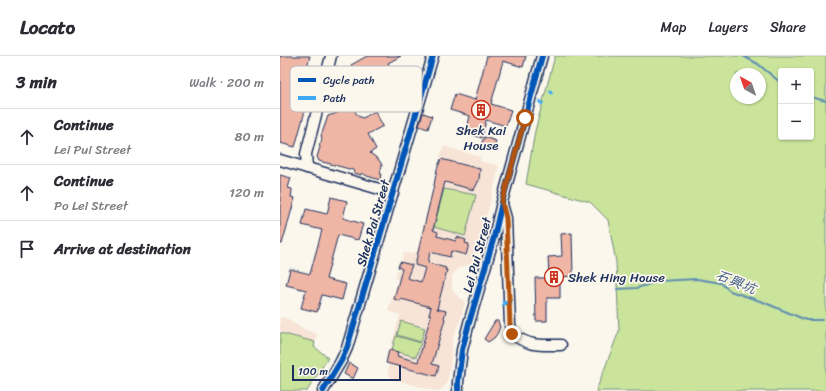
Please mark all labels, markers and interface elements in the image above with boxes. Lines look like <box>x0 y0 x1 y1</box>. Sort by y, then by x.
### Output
text: Locato <box>20 11 75 44</box>
text: Map <box>661 15 686 40</box>
text: Layers <box>708 15 748 40</box>
text: Share <box>770 15 806 40</box>
legend <box>290 66 422 112</box>
text: 3 min <box>16 67 57 97</box>
north arrow <box>730 68 766 104</box>
map controls <box>778 68 814 140</box>
button: + <box>778 68 814 104</box>
text: Walk · 200 m <box>189 71 264 94</box>
text: Cycle path <box>323 71 375 90</box>
text: Path <box>323 89 346 108</box>
building icon: Shek Kai House <box>470 99 492 121</box>
button: − <box>778 104 814 140</box>
route start <box>516 109 534 127</box>
text: Continue <box>54 112 114 138</box>
place label: Shek Kai House <box>456 119 506 157</box>
text: 80 m <box>235 125 264 148</box>
icon: ahead <box>16 126 38 148</box>
text: Lei Pui Street <box>54 138 131 161</box>
text: Continue <box>54 168 114 194</box>
street label: Shek Pai Street <box>350 176 397 269</box>
text: 120 m <box>229 181 264 204</box>
icon: ahead <box>16 182 38 204</box>
text: Po Lei Street <box>54 194 128 217</box>
street label: Lei Pui Street <box>456 214 498 295</box>
text: Arrive at destination <box>54 236 191 262</box>
icon: arrive <box>16 238 38 260</box>
water label: 石興坑 <box>712 263 762 302</box>
building icon: Shek Hing House <box>543 266 565 288</box>
place label: Shek Hing House <box>568 266 665 289</box>
route end <box>503 325 521 343</box>
text: 100 m <box>298 362 328 381</box>
scale bar <box>292 363 401 382</box>

